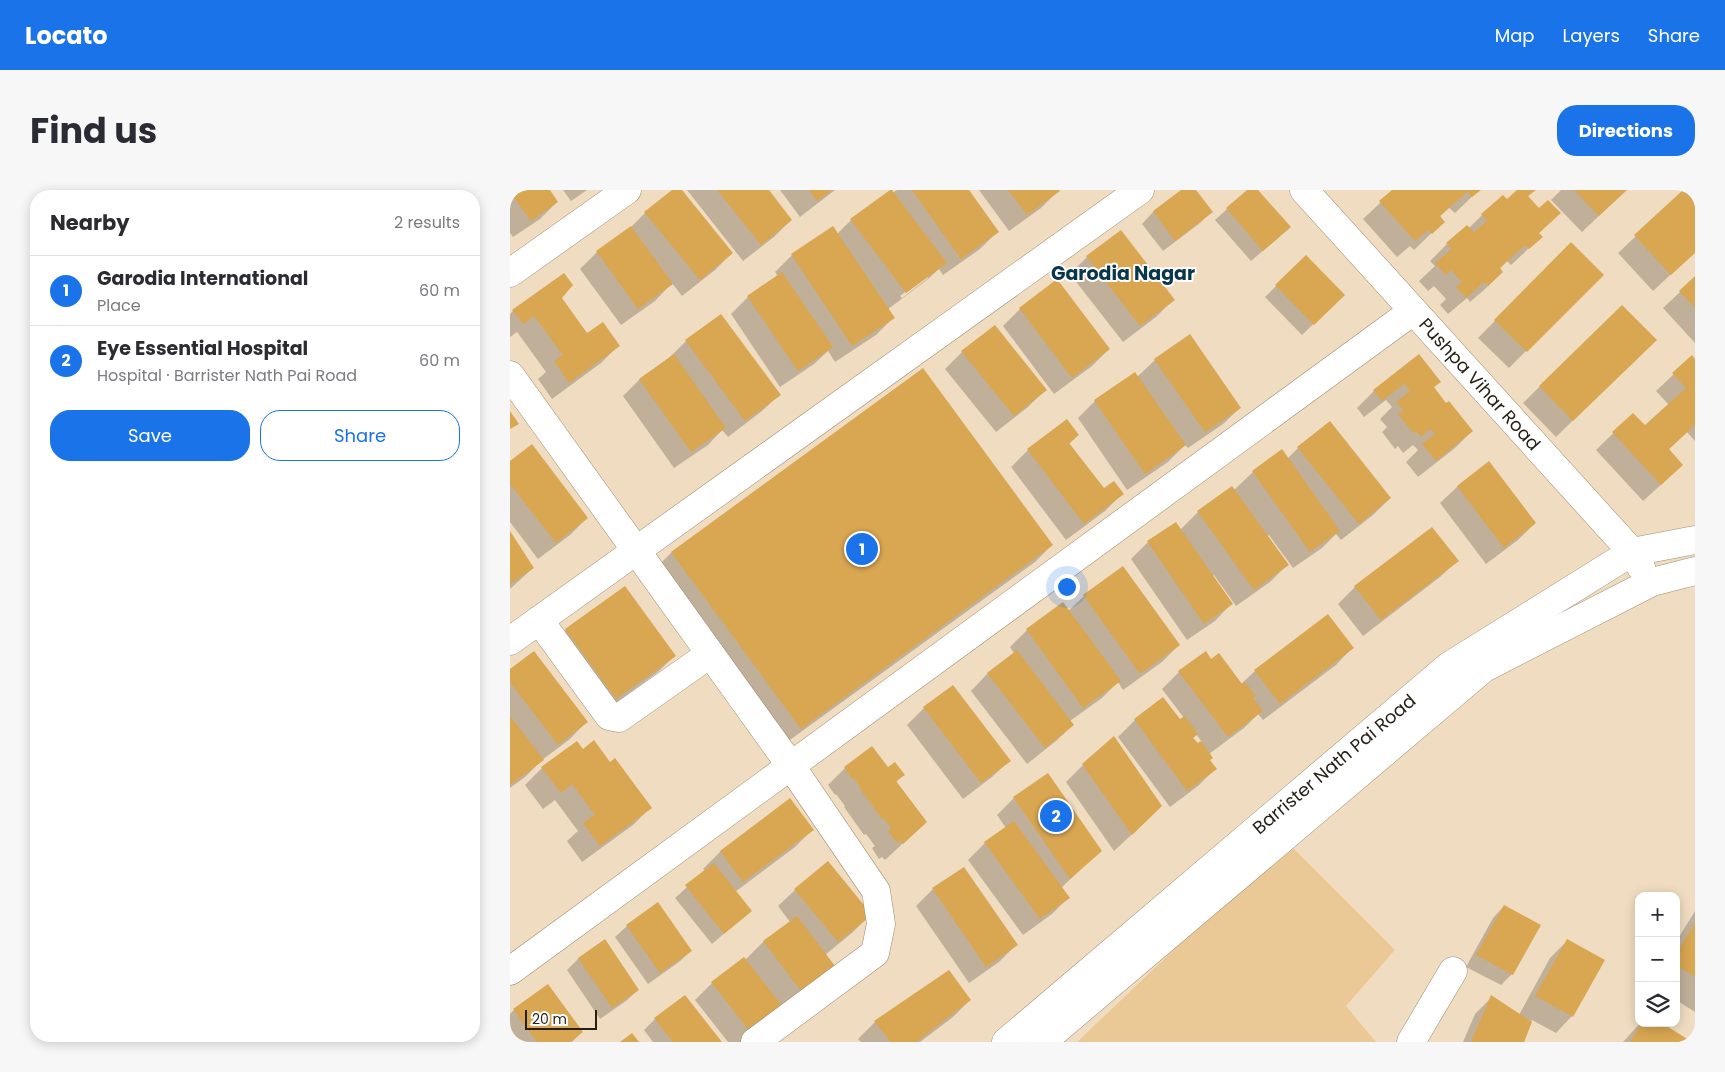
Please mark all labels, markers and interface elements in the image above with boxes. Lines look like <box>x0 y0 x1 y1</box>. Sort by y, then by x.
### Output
text: Locato <box>25 19 108 52</box>
text: Map <box>1495 23 1535 48</box>
text: Layers <box>1563 23 1620 48</box>
text: Share <box>1648 23 1700 48</box>
button: Directions <box>1557 105 1695 156</box>
text: Find us <box>30 106 157 155</box>
text: Nearby <box>50 208 130 237</box>
text: 2 results <box>394 211 460 234</box>
district label: Garodia Nagar <box>1051 260 1195 287</box>
text: Garodia International <box>97 265 308 292</box>
text: 1 <box>63 279 69 302</box>
text: 60 m <box>419 279 460 302</box>
text: Place <box>97 294 141 317</box>
street label: Pushpa Vihar Road <box>1414 312 1546 456</box>
text: Eye Essential Hospital <box>97 335 308 362</box>
text: 2 <box>61 349 71 372</box>
text: 60 m <box>419 349 460 372</box>
text: Hospital · Barrister Nath Pai Road <box>97 364 357 387</box>
button: Save <box>50 410 250 461</box>
button: Share <box>260 410 460 461</box>
pin: 1 <box>846 530 878 568</box>
your location <box>1054 574 1080 600</box>
street label: Barrister Nath Pai Road <box>1247 688 1421 840</box>
pin: 2 <box>1040 797 1072 835</box>
map controls <box>1635 892 1680 1027</box>
button: + <box>1635 892 1680 937</box>
button: − <box>1635 937 1680 982</box>
button: layers <box>1635 982 1680 1027</box>
scale bar <box>525 1007 598 1030</box>
text: 20 m <box>532 1009 567 1029</box>

